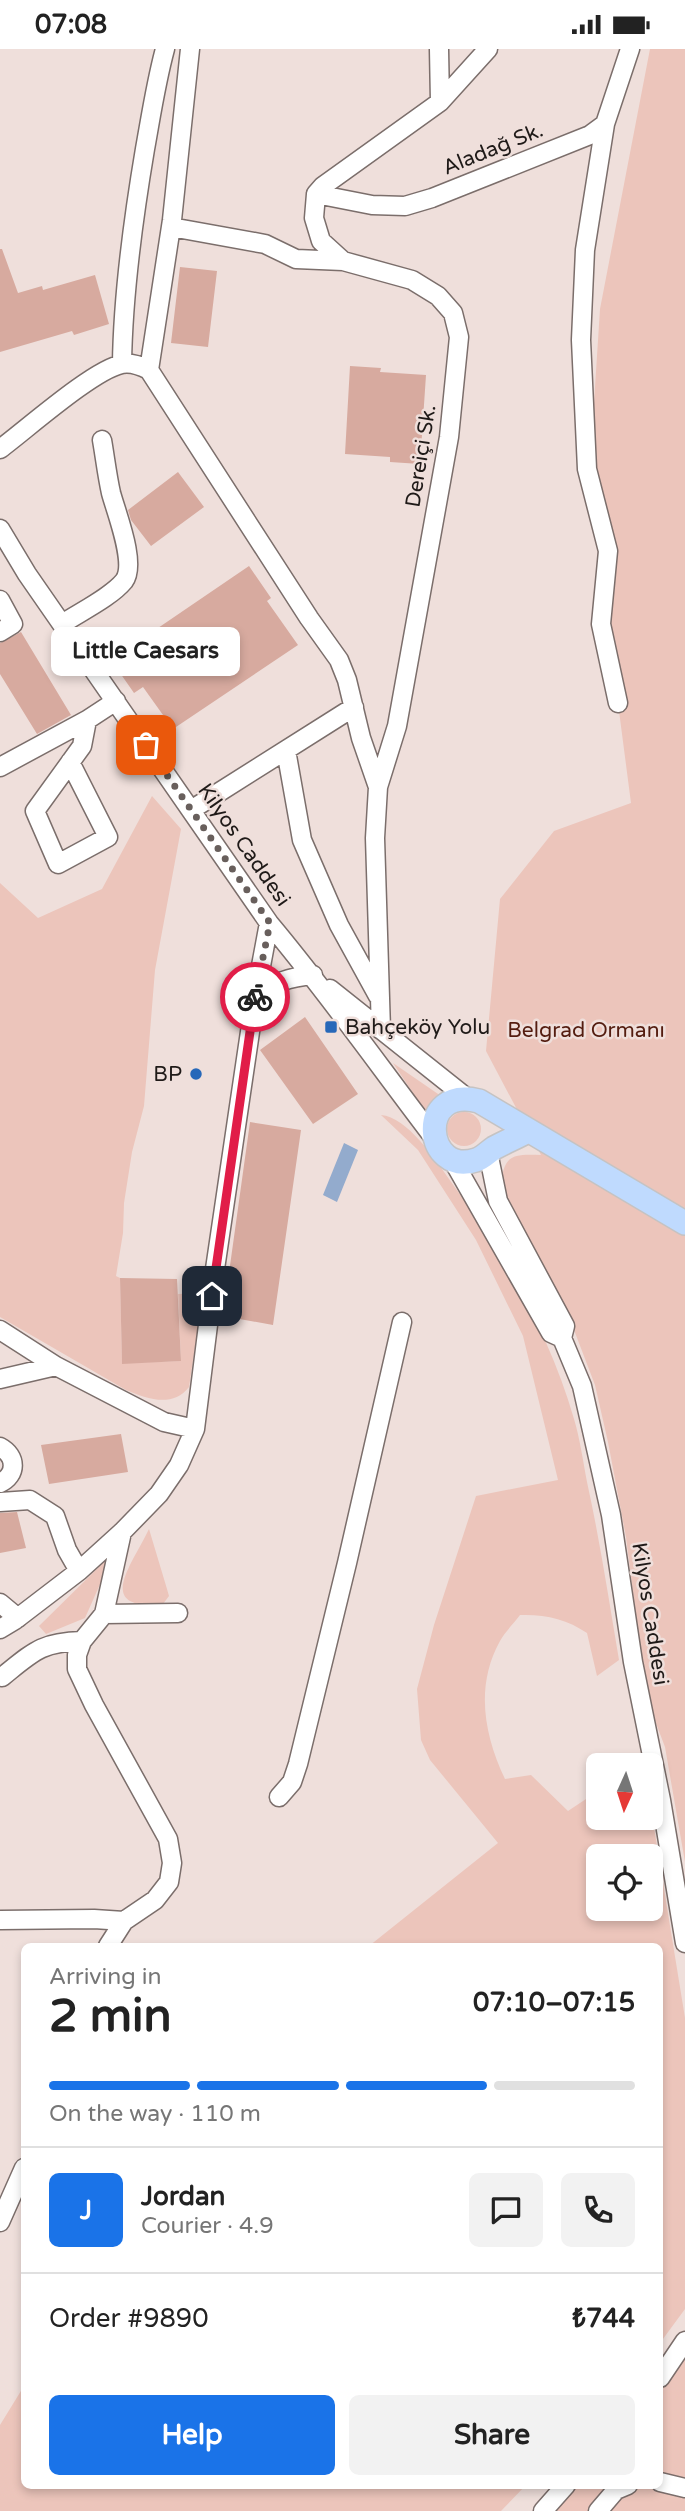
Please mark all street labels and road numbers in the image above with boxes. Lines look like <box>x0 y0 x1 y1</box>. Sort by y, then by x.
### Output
street label: Aladağ Sk. <box>439 118 547 180</box>
street label: Dereiçi Sk. <box>401 403 441 509</box>
street label: Kilyos Caddesi <box>192 779 296 911</box>
street label: Kilyos Caddesi <box>626 1541 674 1687</box>

